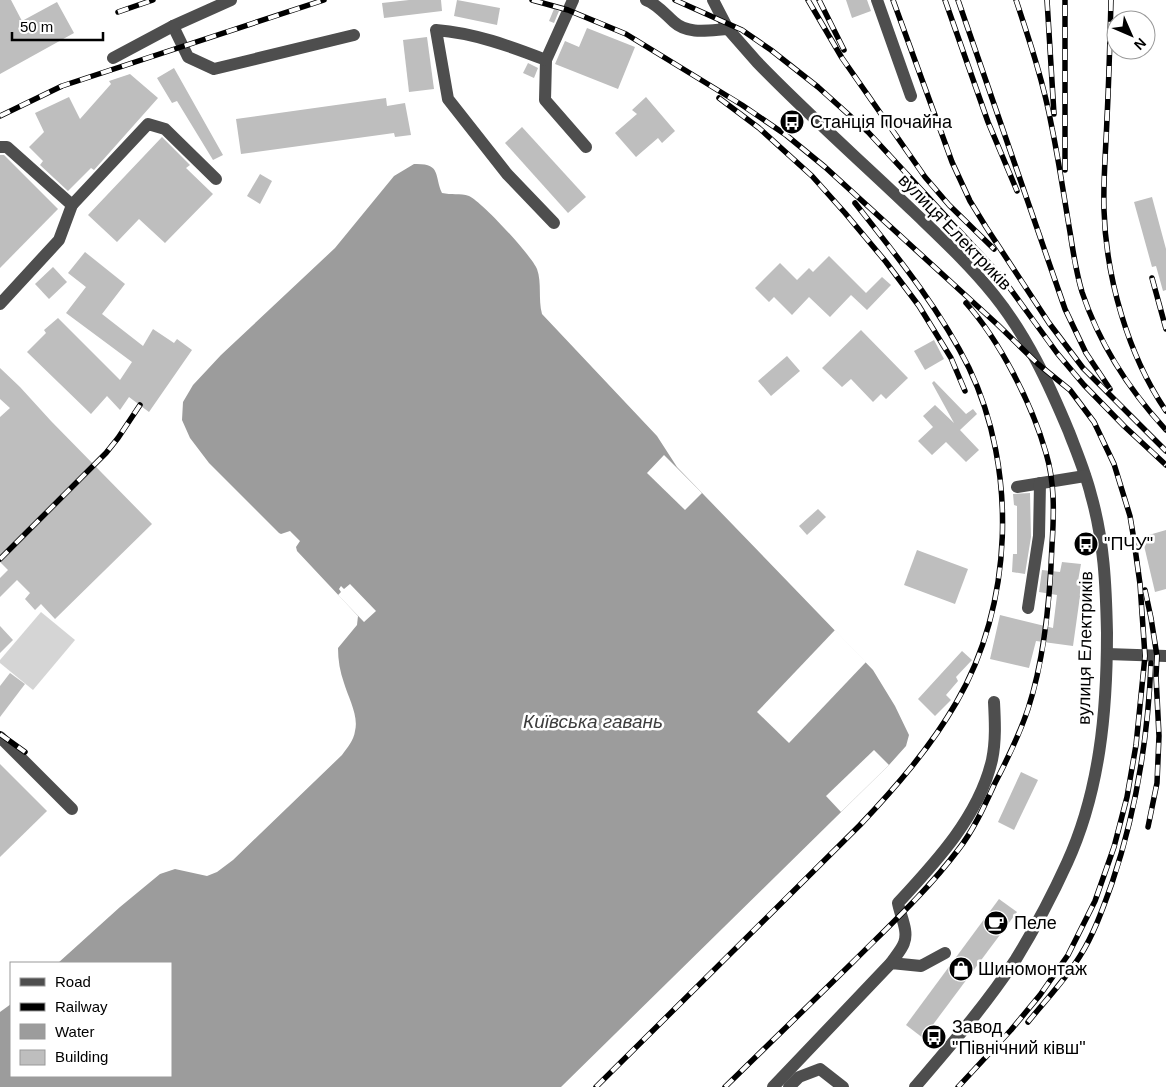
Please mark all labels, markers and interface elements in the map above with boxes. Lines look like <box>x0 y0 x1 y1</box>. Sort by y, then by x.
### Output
scale bar <box>12 10 104 42</box>
north arrow <box>1106 10 1156 60</box>
text: 50 m <box>20 18 53 35</box>
text: N <box>1131 35 1149 53</box>
bus stop icon: Станція Почайна <box>779 109 805 135</box>
place label: Станція Почайна <box>810 112 953 132</box>
street label: вулиця Електриків <box>894 170 1016 294</box>
bus stop icon: "ПЧУ" <box>1073 531 1099 557</box>
place label: "ПЧУ" <box>1104 534 1153 554</box>
street label: вулиця Електриків <box>1074 571 1096 725</box>
water label: Київська гавань <box>523 711 663 732</box>
cafe icon: Пеле <box>983 910 1009 936</box>
place label: Пеле <box>1014 913 1057 933</box>
shop icon: Шиномонтаж <box>948 956 974 982</box>
place label: Шиномонтаж <box>978 959 1087 979</box>
legend <box>10 962 172 1077</box>
text: Road <box>55 973 91 990</box>
text: Railway <box>55 998 108 1015</box>
place label: Завод "Північний кiвш" <box>952 1017 1086 1058</box>
text: Water <box>55 1023 94 1040</box>
bus stop icon: Завод "Північний кiвш" <box>921 1024 947 1050</box>
text: Building <box>55 1048 108 1065</box>

